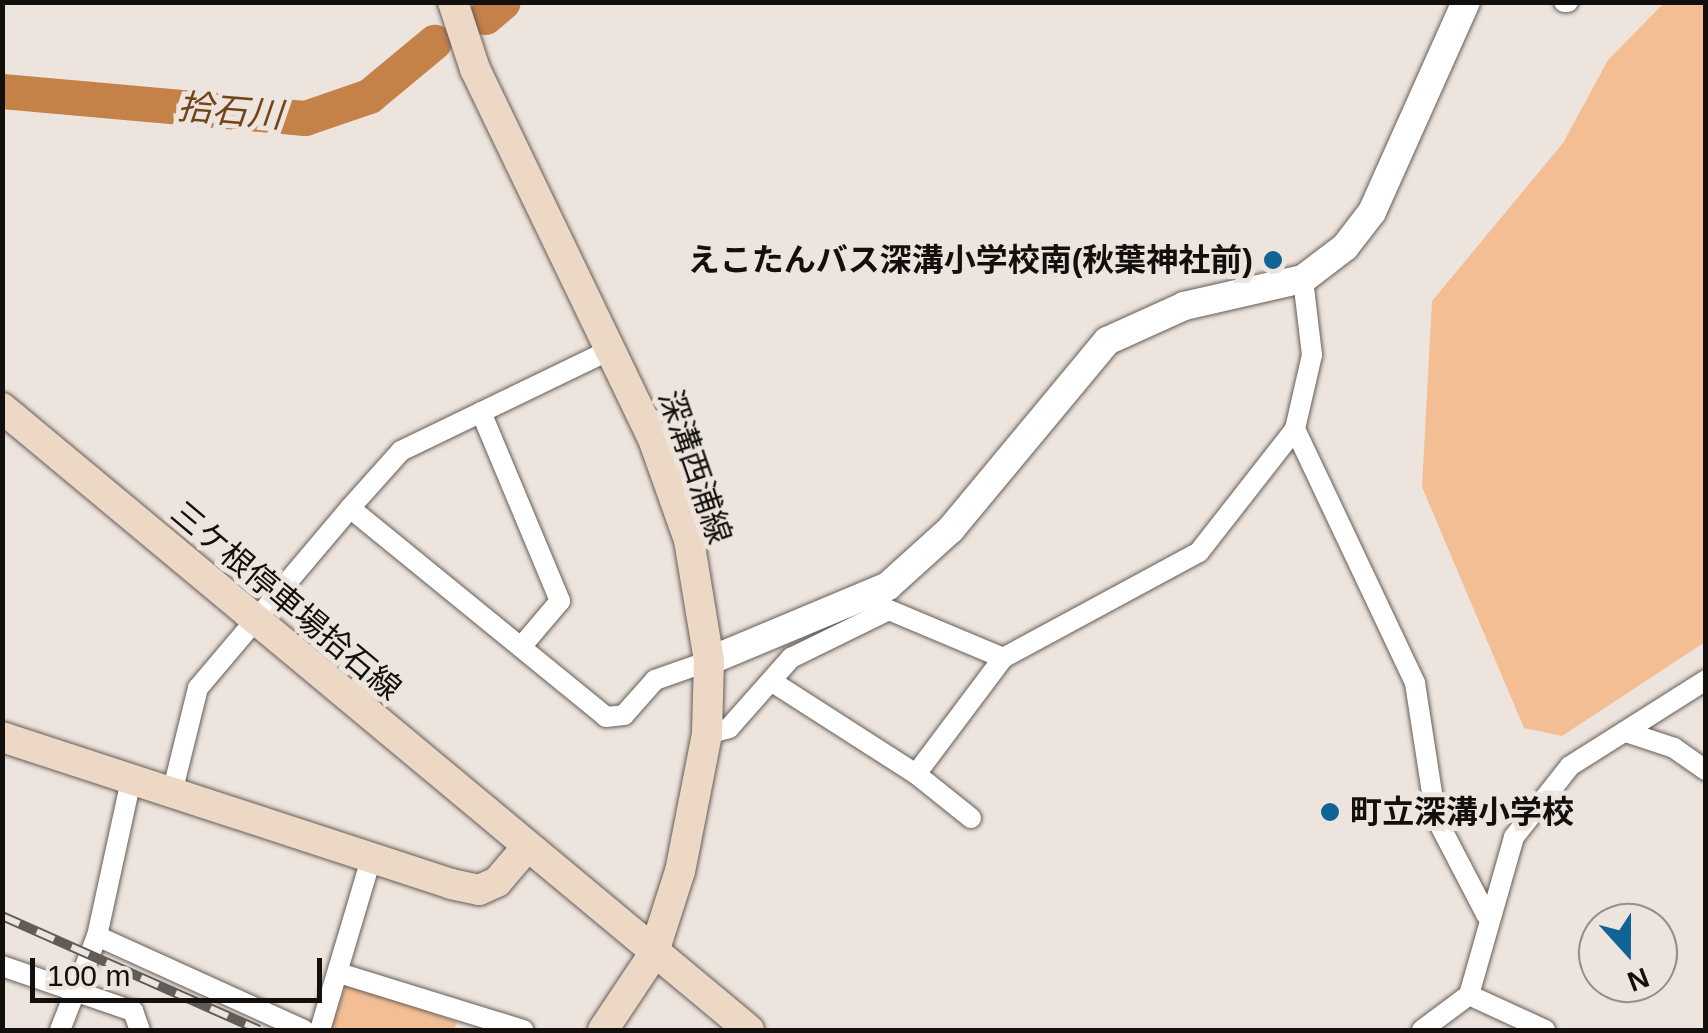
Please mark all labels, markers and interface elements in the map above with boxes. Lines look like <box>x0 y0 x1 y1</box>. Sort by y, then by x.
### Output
water label: 拾石川 <box>176 86 284 136</box>
place label: えこたんバス深溝小学校南(秋葉神社前) <box>688 241 1253 279</box>
marker: えこたんバス深溝小学校南(秋葉神社前) <box>1262 249 1284 271</box>
street label: 深溝西浦線 <box>651 385 739 549</box>
street label: 三ケ根停車場拾石線 <box>163 494 409 708</box>
place label: 町立深溝小学校 <box>1350 793 1574 831</box>
marker: 町立深溝小学校 <box>1319 801 1341 823</box>
north arrow <box>1578 903 1678 1003</box>
scale bar <box>35 938 328 1000</box>
text: 100 m <box>47 959 130 992</box>
text: N <box>1623 962 1653 998</box>

